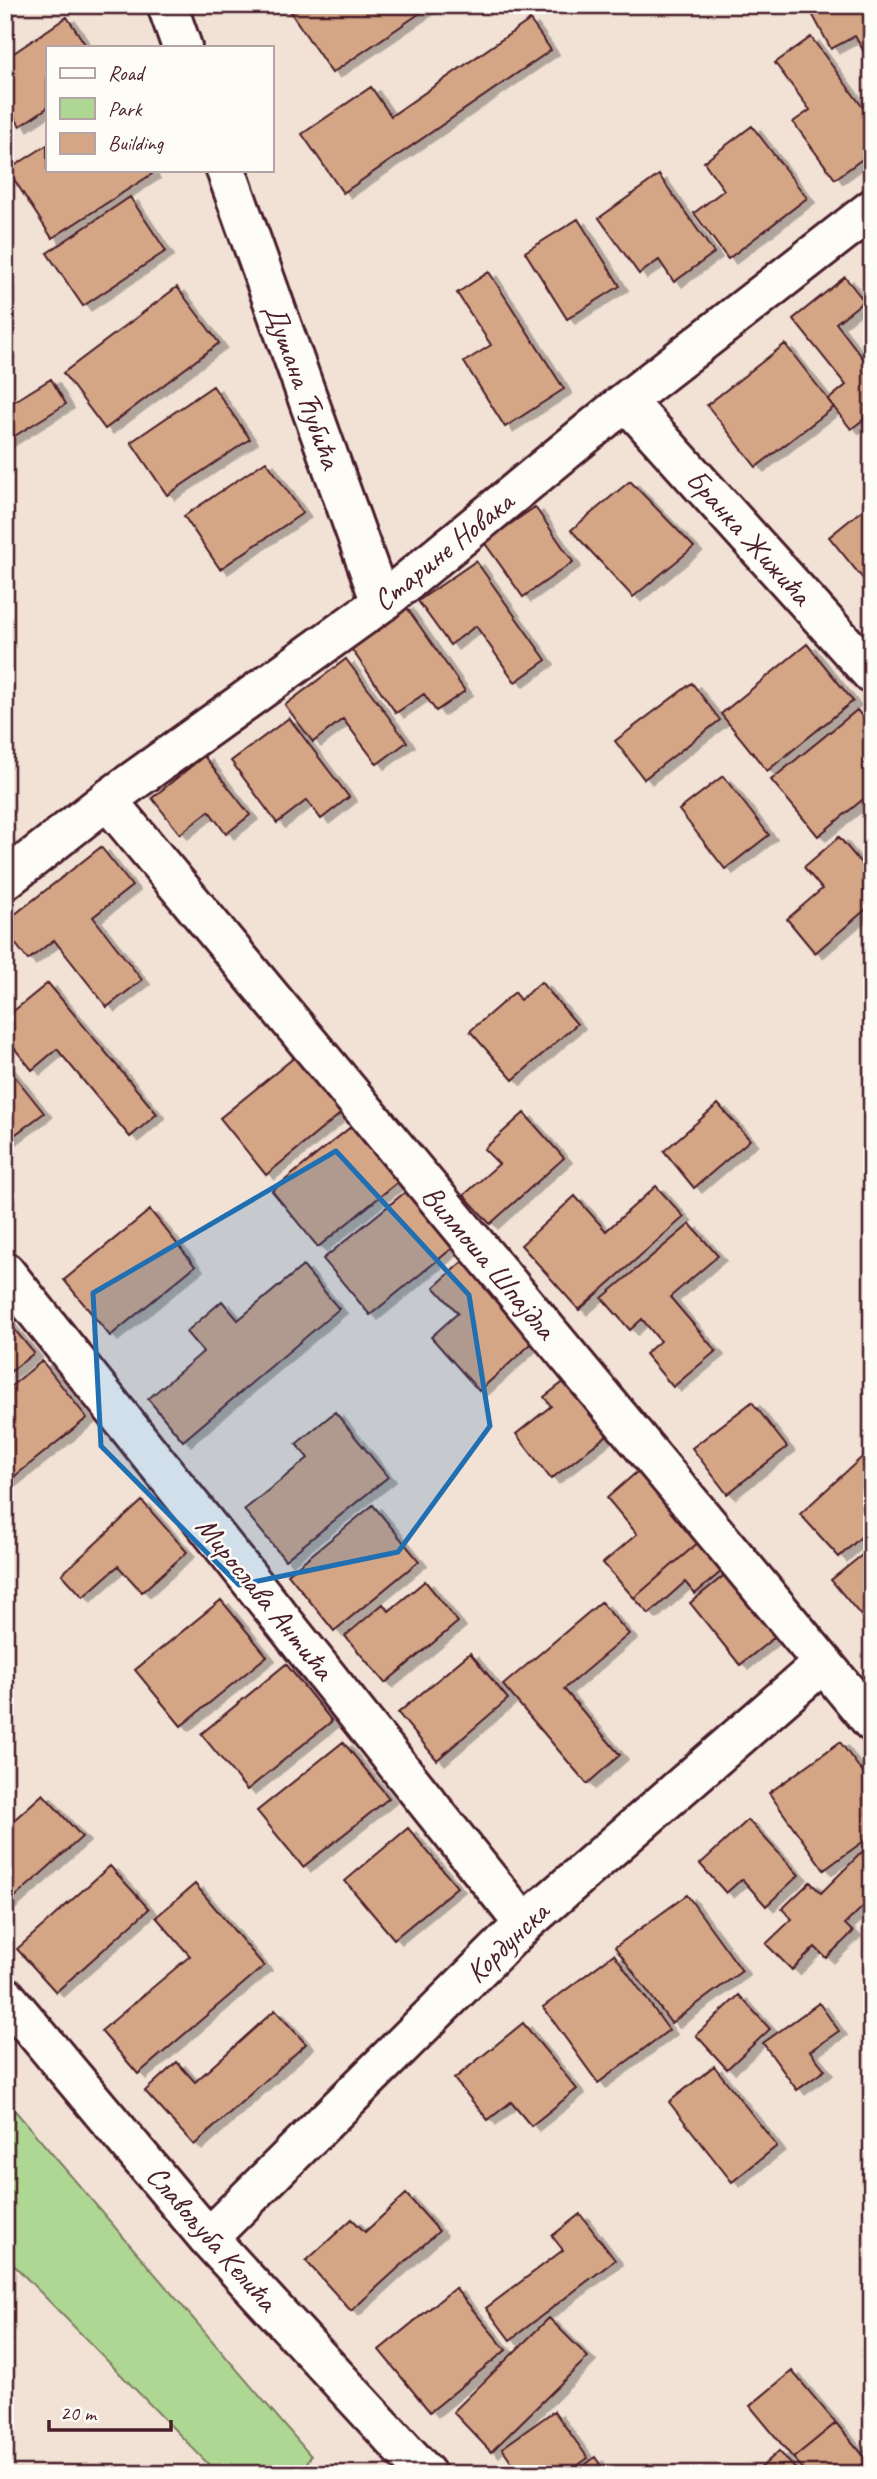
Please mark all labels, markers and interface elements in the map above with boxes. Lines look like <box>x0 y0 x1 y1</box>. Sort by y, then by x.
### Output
legend <box>46 46 273 172</box>
text: Road <box>108 60 147 86</box>
text: Park <box>108 96 143 122</box>
text: Building <box>108 130 165 156</box>
street label: Душана Ћубића <box>256 298 351 475</box>
street label: Бранка Жижића <box>678 461 821 614</box>
street label: Старине Новака <box>365 481 523 619</box>
street label: Вилмоша Шпајдла <box>413 1177 566 1348</box>
street label: Мирослава Антића <box>187 1509 344 1689</box>
street label: Кордунска <box>457 1891 559 1991</box>
street label: Славољуба Келића <box>138 2157 287 2320</box>
scale bar <box>49 2388 172 2432</box>
text: 20 m <box>60 2400 98 2426</box>

